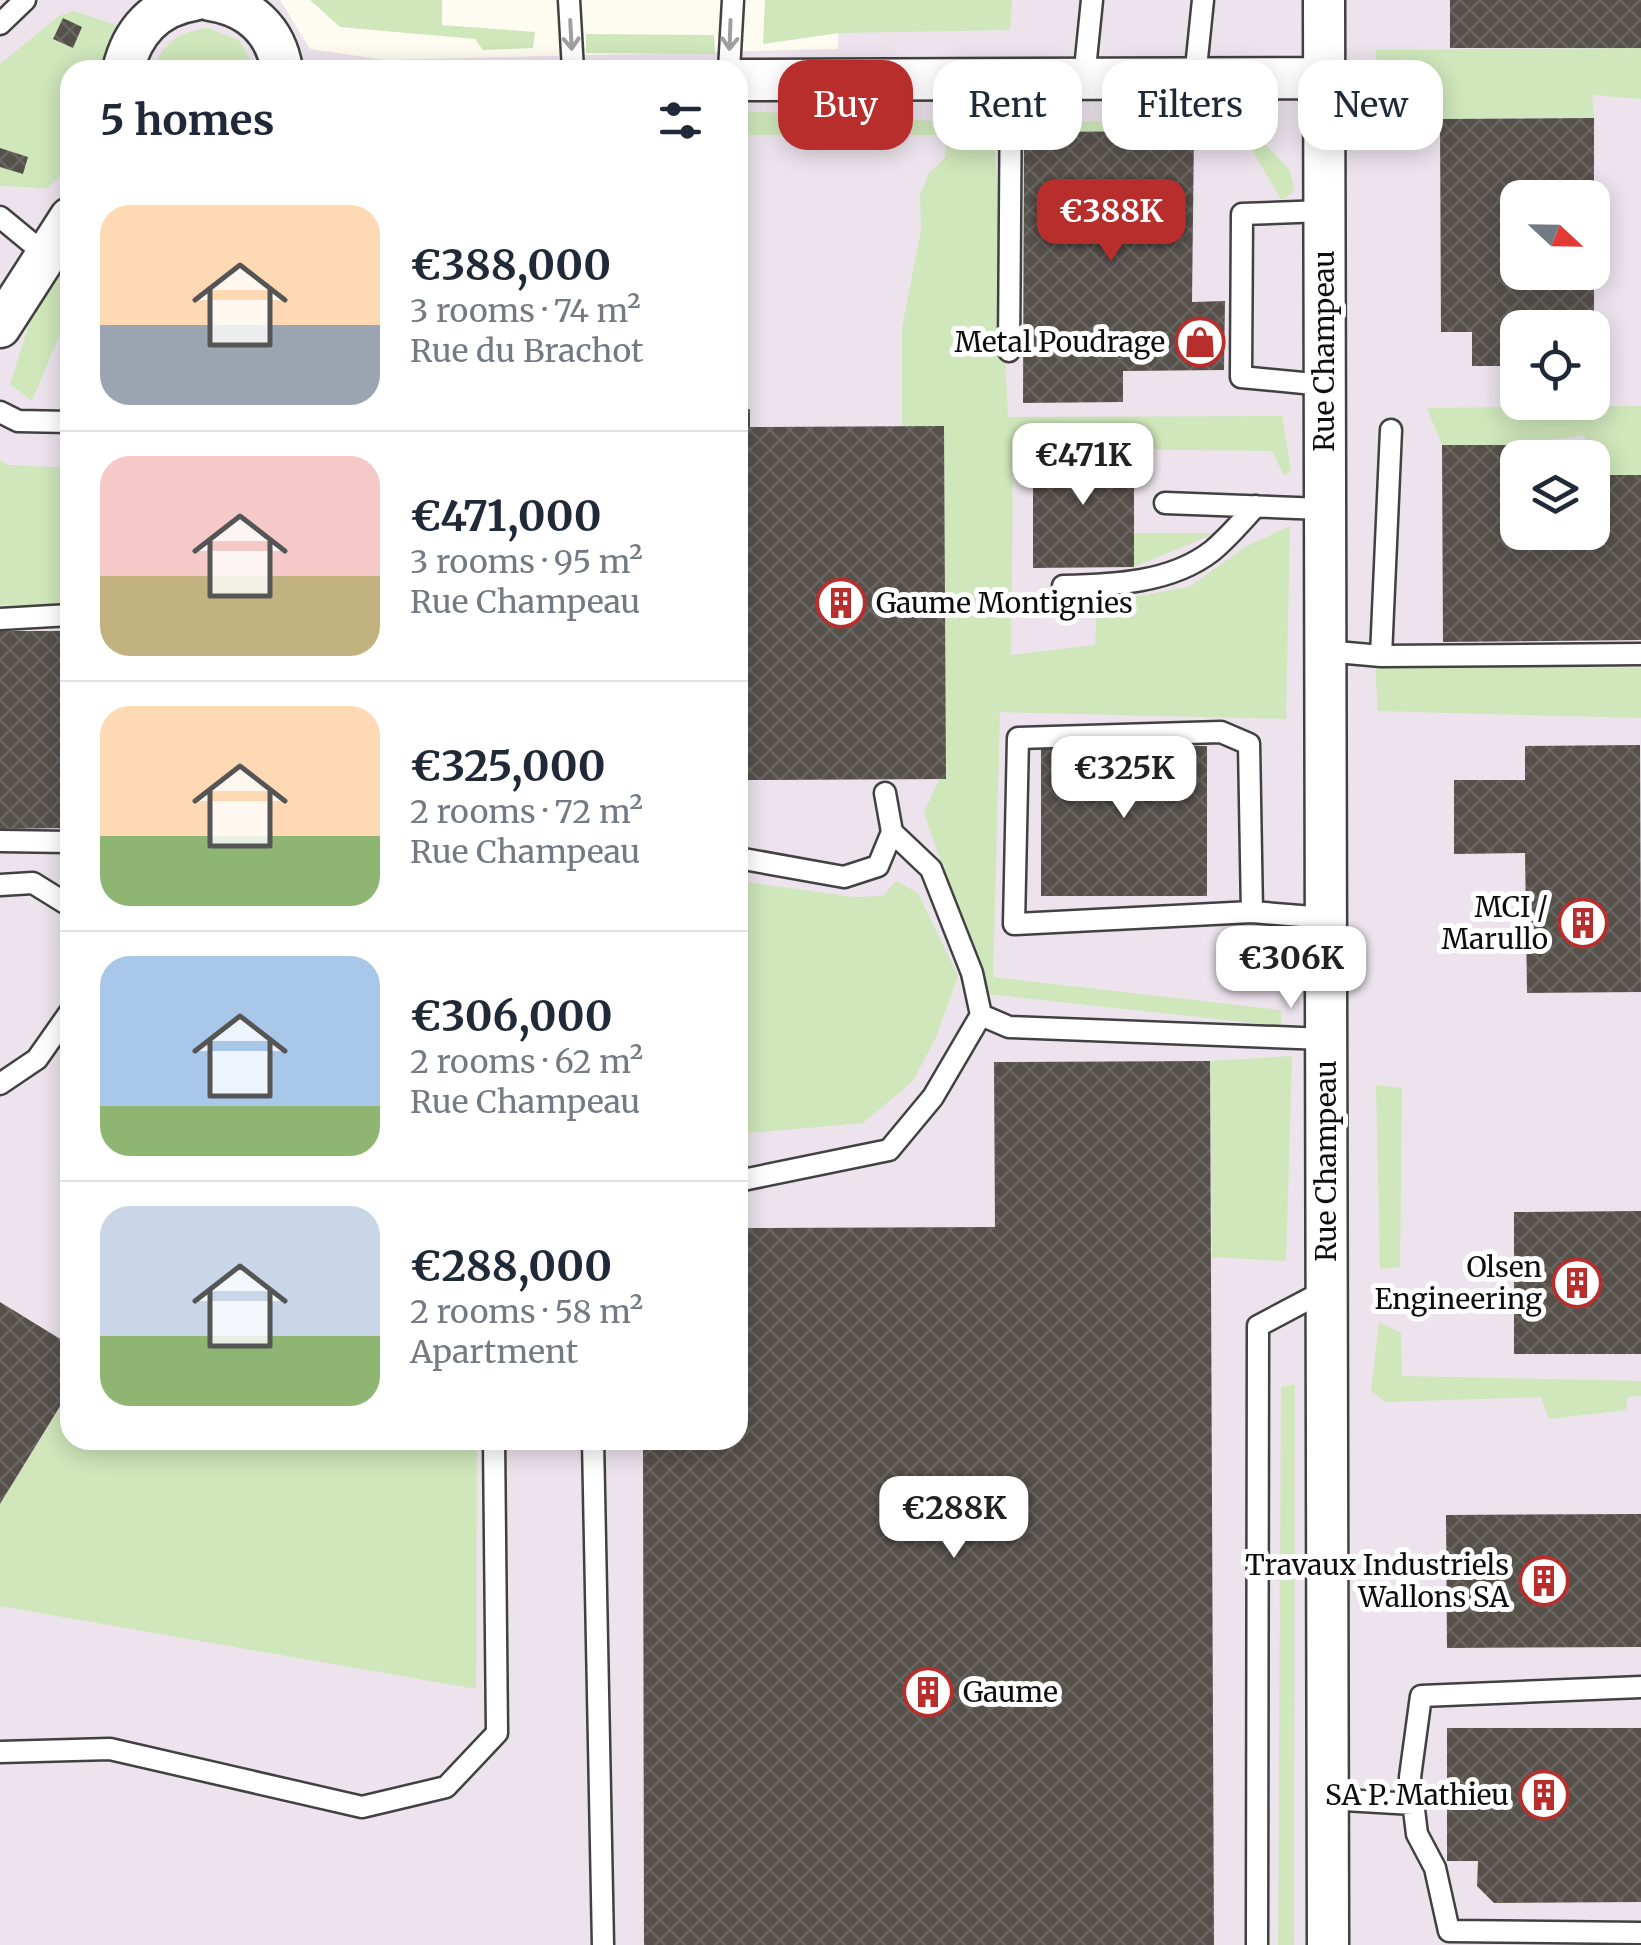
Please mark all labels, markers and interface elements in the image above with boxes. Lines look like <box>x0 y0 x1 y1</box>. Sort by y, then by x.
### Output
one-way arrow <box>562 18 581 51</box>
one-way arrow <box>720 18 739 50</box>
chip: Buy <box>778 60 913 150</box>
chip: Rent <box>933 60 1082 150</box>
chip: Filters <box>1102 60 1278 150</box>
chip: New <box>1298 60 1443 150</box>
icon: filters <box>653 93 708 148</box>
text: 5 homes <box>100 94 274 146</box>
pin: €388K <box>1041 179 1181 264</box>
north arrow <box>1500 180 1610 290</box>
map controls <box>1500 180 1610 550</box>
text: €388K <box>1059 191 1163 231</box>
text: €388,000 <box>410 239 611 291</box>
icon: home <box>180 245 300 365</box>
street label: Rue Champeau <box>1306 250 1342 452</box>
text: 3 rooms · 74 m² <box>410 291 641 331</box>
button: locate <box>1500 310 1610 420</box>
shop icon: Metal Poudrage <box>1174 316 1226 368</box>
place label: Metal Poudrage <box>955 324 1165 360</box>
text: Rue du Brachot <box>410 331 644 371</box>
pin: €471K <box>1013 423 1153 508</box>
text: €471K <box>1034 435 1132 475</box>
button: layers <box>1500 440 1610 550</box>
text: €471,000 <box>410 490 602 542</box>
icon: home <box>180 496 300 616</box>
text: 3 rooms · 95 m² <box>410 542 643 582</box>
building icon: Gaume Montignies <box>815 577 867 629</box>
text: Rue Champeau <box>410 582 641 622</box>
place label: Gaume Montignies <box>876 585 1133 621</box>
pin: €325K <box>1054 736 1194 821</box>
text: €325,000 <box>410 740 606 792</box>
icon: home <box>180 746 300 866</box>
text: €325K <box>1073 748 1175 788</box>
text: 2 rooms · 72 m² <box>410 792 643 832</box>
text: Rue Champeau <box>410 832 641 872</box>
place label: MCI / Marullo <box>1442 889 1548 957</box>
building icon: MCI / Marullo <box>1557 897 1609 949</box>
pin: €306K <box>1221 926 1361 1011</box>
text: €306K <box>1238 938 1344 978</box>
text: €306,000 <box>410 990 613 1042</box>
icon: home <box>180 996 300 1116</box>
text: 2 rooms · 62 m² <box>410 1042 643 1082</box>
street label: Rue Champeau <box>1308 1060 1344 1262</box>
text: Rue Champeau <box>410 1082 641 1122</box>
text: €288,000 <box>410 1240 612 1292</box>
icon: home <box>180 1246 300 1366</box>
place label: Olsen Engineering <box>1375 1249 1542 1317</box>
building icon: Olsen Engineering <box>1551 1257 1603 1309</box>
text: 2 rooms · 58 m² <box>410 1292 643 1332</box>
text: Apartment <box>410 1332 578 1372</box>
pin: €288K <box>884 1476 1024 1561</box>
text: €288K <box>901 1488 1007 1528</box>
place label: Travaux Industriels Wallons SA <box>1245 1547 1509 1615</box>
building icon: Travaux Industriels Wallons SA <box>1518 1555 1570 1607</box>
building icon: Gaume <box>902 1666 954 1718</box>
place label: Gaume <box>963 1674 1058 1710</box>
building icon: SA P. Mathieu <box>1518 1769 1570 1821</box>
place label: SA P. Mathieu <box>1325 1777 1509 1813</box>

